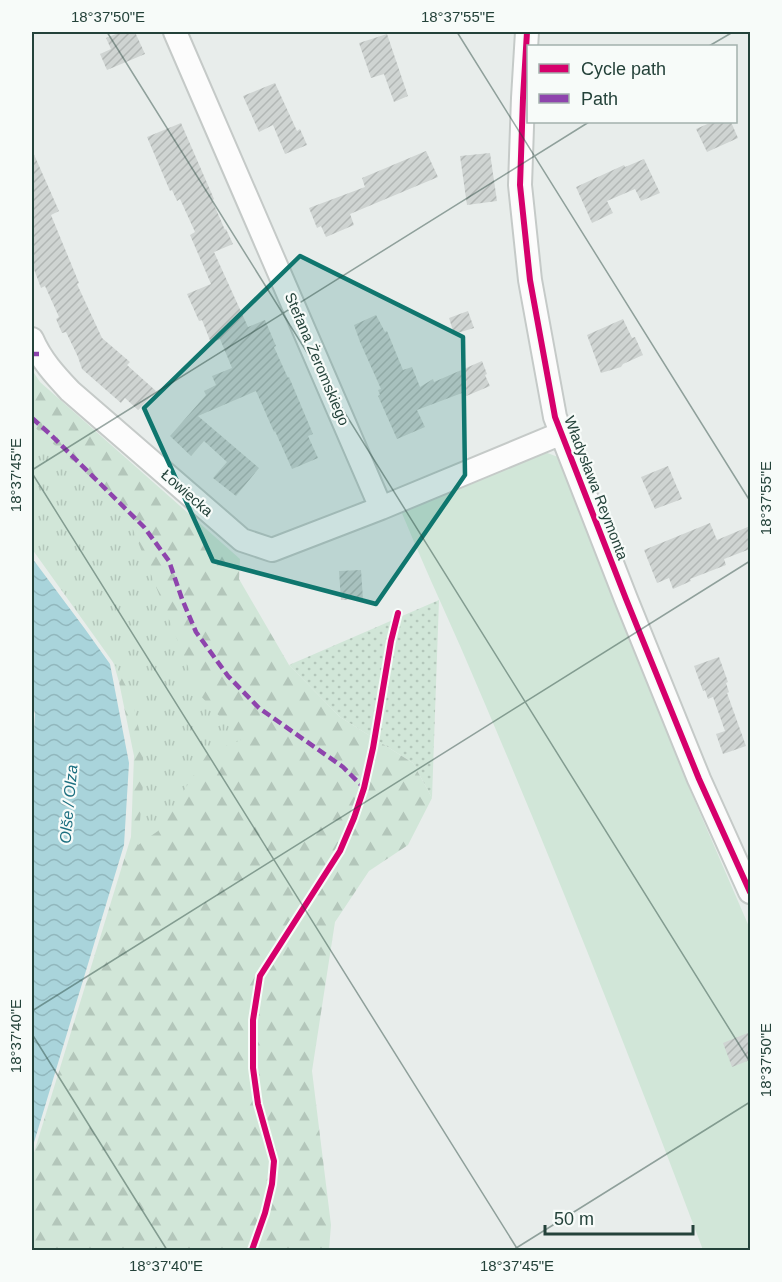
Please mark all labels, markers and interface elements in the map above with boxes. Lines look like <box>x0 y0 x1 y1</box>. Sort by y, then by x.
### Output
text: 18°37'50"E <box>71 8 145 25</box>
text: 18°37'55"E <box>421 8 495 25</box>
legend <box>527 45 737 123</box>
text: Cycle path <box>581 59 666 79</box>
text: Path <box>581 89 618 109</box>
street label: Stefana Żeromskiego <box>282 290 353 428</box>
street label: Władysława Reymonta <box>561 414 632 563</box>
text: 18°37'45"E <box>7 438 24 512</box>
text: 18°37'55"E <box>757 461 774 535</box>
street label: Łowiecka <box>158 466 217 520</box>
water label: Olše / Olza <box>57 764 80 844</box>
text: 18°37'40"E <box>7 999 24 1073</box>
text: 18°37'50"E <box>757 1023 774 1097</box>
scale bar <box>545 1198 694 1236</box>
text: 50 m <box>554 1209 594 1229</box>
text: 18°37'40"E <box>129 1257 203 1274</box>
text: 18°37'45"E <box>480 1257 554 1274</box>

